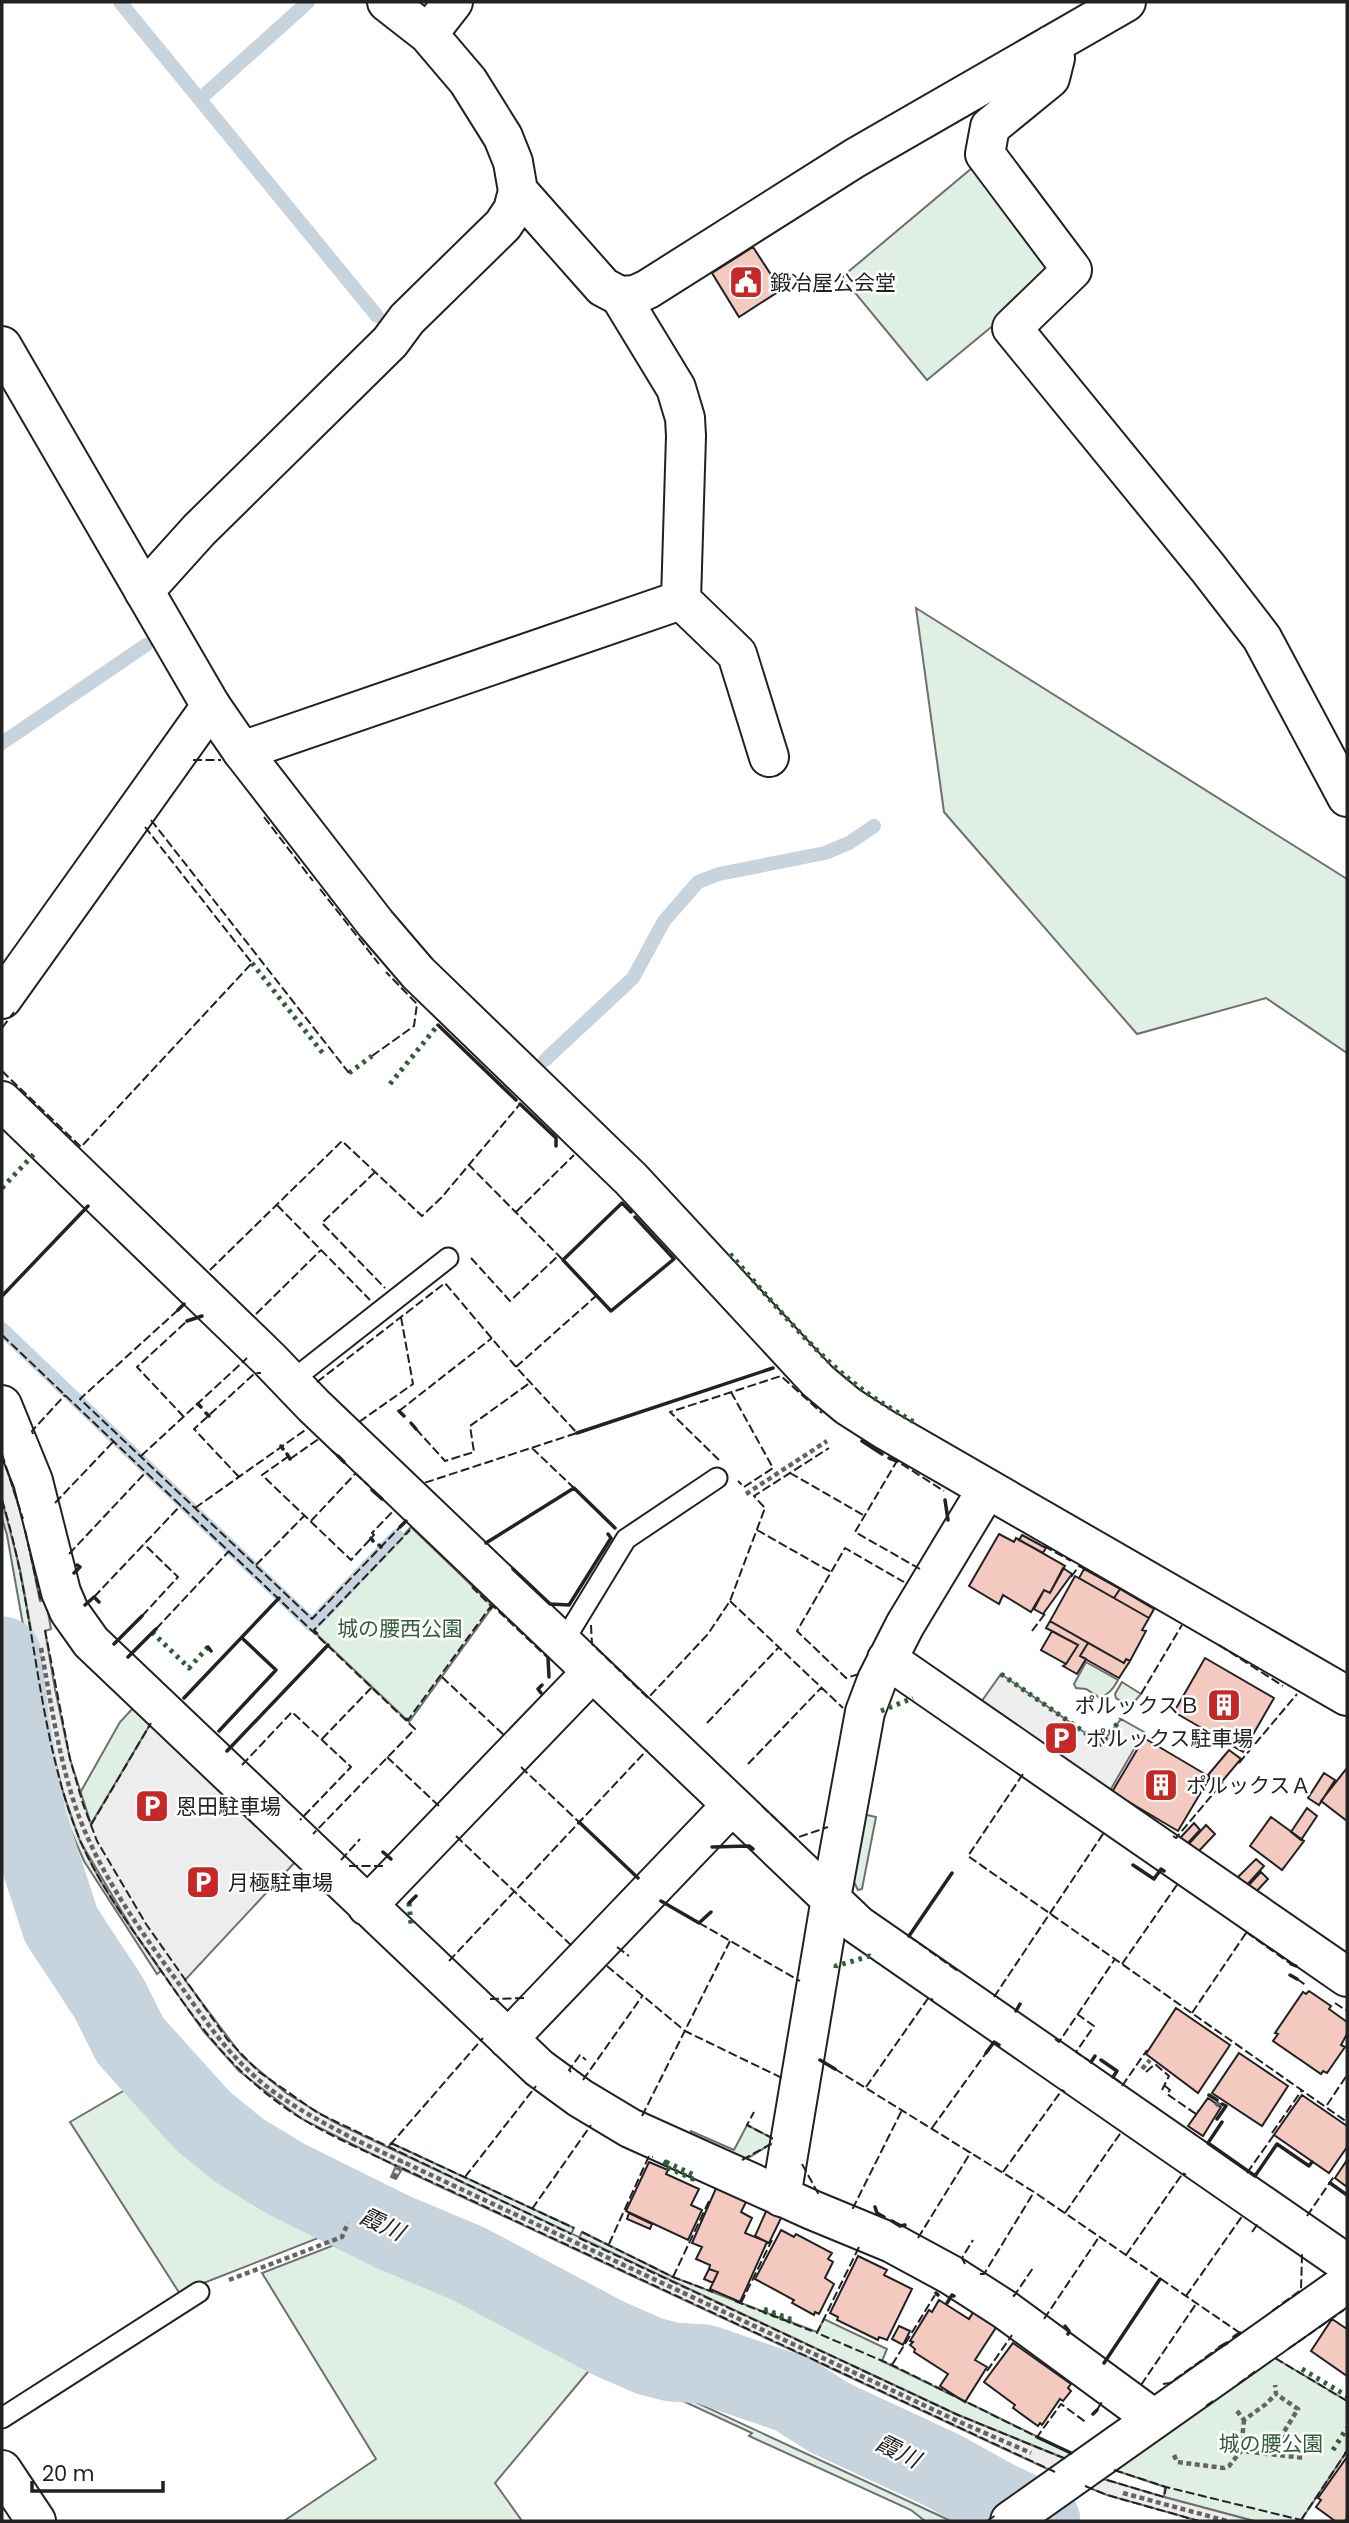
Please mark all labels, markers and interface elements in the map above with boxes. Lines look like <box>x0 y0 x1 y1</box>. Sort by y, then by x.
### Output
public building icon: 鍛冶屋公会堂 <box>727 263 765 301</box>
place label: 鍛冶屋公会堂 <box>770 268 896 297</box>
park label: 城の腰西公園 <box>337 1614 463 1643</box>
building icon: ポルックスＢ <box>1205 1686 1243 1724</box>
place label: ポルックスＢ <box>1075 1691 1200 1720</box>
parking icon: ポルックス駐車場 <box>1042 1719 1080 1757</box>
place label: ポルックス駐車場 <box>1086 1724 1253 1753</box>
building icon: ポルックスＡ <box>1142 1766 1180 1804</box>
place label: ポルックスＡ <box>1186 1771 1311 1800</box>
parking icon: 恩田駐車場 <box>133 1787 171 1825</box>
place label: 恩田駐車場 <box>176 1792 281 1821</box>
parking icon: 月極駐車場 <box>184 1863 222 1901</box>
place label: 月極駐車場 <box>228 1868 333 1897</box>
water label: 霞川 <box>354 2200 412 2249</box>
water label: 霞川 <box>870 2427 928 2477</box>
park label: 城の腰公園 <box>1219 2429 1324 2458</box>
scale bar <box>32 2450 163 2494</box>
text: 20 m <box>42 2459 95 2488</box>

